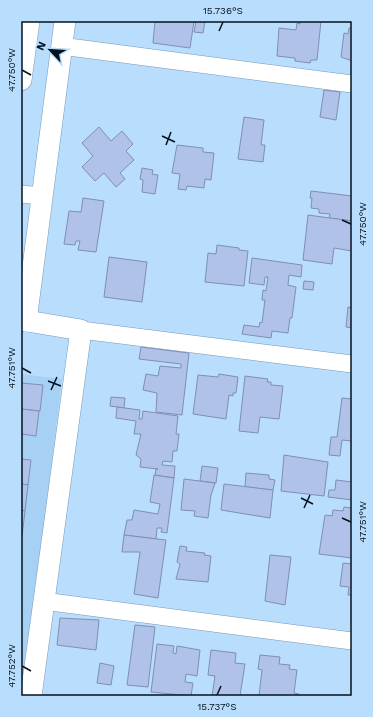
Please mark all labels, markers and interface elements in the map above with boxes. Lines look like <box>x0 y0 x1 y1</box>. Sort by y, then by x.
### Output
text: 15.736°S <box>203 5 243 16</box>
north arrow <box>30 30 70 70</box>
text: N <box>34 40 49 52</box>
text: 47.750°W <box>6 48 17 92</box>
text: 47.750°W <box>357 202 368 246</box>
text: 47.751°W <box>6 347 17 389</box>
text: 47.751°W <box>357 501 368 543</box>
text: 47.752°W <box>6 644 17 688</box>
text: 15.737°S <box>197 701 237 712</box>

